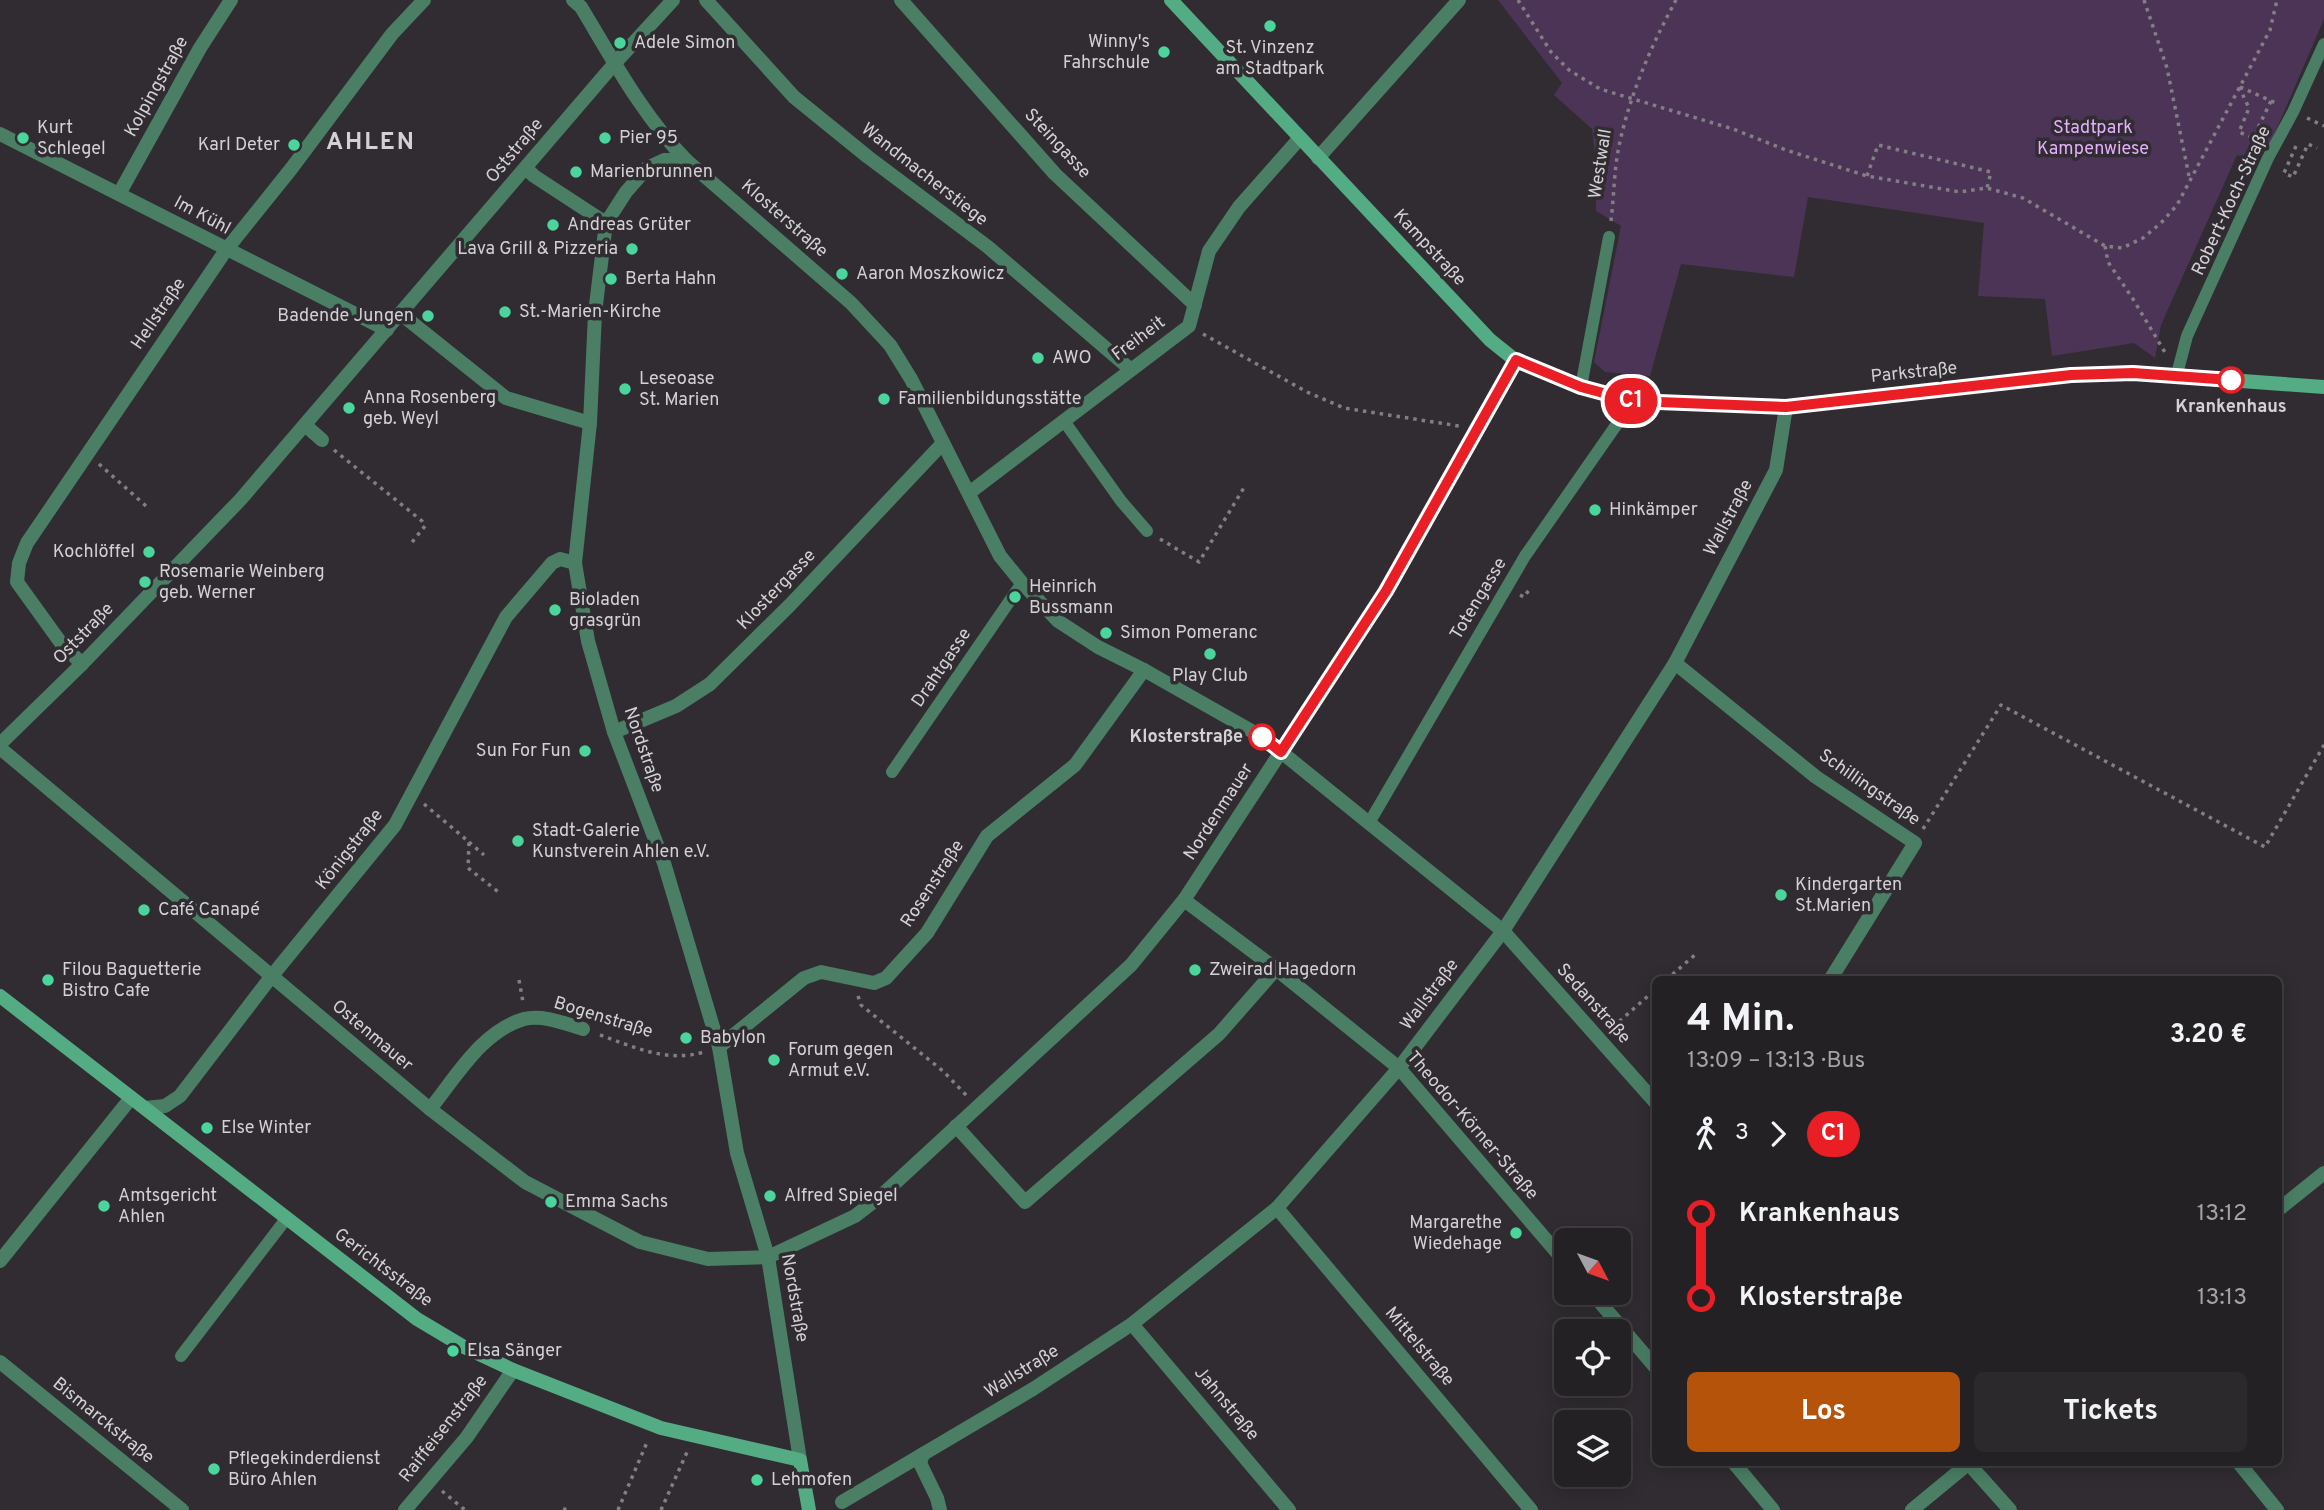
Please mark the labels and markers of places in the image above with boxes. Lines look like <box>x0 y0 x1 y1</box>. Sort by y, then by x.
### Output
marker: St. Vinzenz am Stadtpark <box>1262 18 1278 34</box>
place label: Winny's Fahrschule <box>1063 31 1150 75</box>
place label: Adele Simon <box>634 32 735 55</box>
marker: Adele Simon <box>612 35 628 51</box>
place label: St. Vinzenz am Stadtpark <box>1216 37 1324 81</box>
marker: Winny's Fahrschule <box>1156 44 1172 60</box>
place label: Kurt Schlegel <box>37 117 106 161</box>
place label: Pier 95 <box>619 127 678 150</box>
marker: Kurt Schlegel <box>15 130 31 146</box>
marker: Pier 95 <box>597 130 613 146</box>
place label: Karl Deter <box>198 134 280 157</box>
marker: Karl Deter <box>286 137 302 153</box>
place label: Marienbrunnen <box>590 161 713 184</box>
marker: Marienbrunnen <box>568 164 584 180</box>
place label: Andreas Grüter <box>567 214 691 237</box>
marker: Andreas Grüter <box>545 217 561 233</box>
place label: Lava Grill & Pizzeria <box>457 238 618 261</box>
marker: Lava Grill & Pizzeria <box>624 241 640 257</box>
place label: Aaron Moszkowicz <box>856 263 1005 286</box>
marker: Aaron Moszkowicz <box>834 266 850 282</box>
place label: Berta Hahn <box>625 268 716 291</box>
marker: Berta Hahn <box>603 271 619 287</box>
place label: St.-Marien-Kirche <box>519 301 661 324</box>
marker: St.-Marien-Kirche <box>497 304 513 320</box>
place label: Badende Jungen <box>277 305 414 328</box>
marker: Badende Jungen <box>420 308 436 324</box>
place label: AWO <box>1052 347 1092 370</box>
marker: AWO <box>1030 350 1046 366</box>
marker: Krankenhaus <box>2218 367 2244 393</box>
place label: Leseoase St. Marien <box>639 368 719 412</box>
marker: Leseoase St. Marien <box>617 381 633 397</box>
place label: Anna Rosenberg geb. Weyl <box>363 387 496 431</box>
place label: Familienbildungsstätte <box>898 388 1081 411</box>
marker: Familienbildungsstätte <box>876 391 892 407</box>
place label: Krankenhaus <box>2175 396 2287 419</box>
marker: Anna Rosenberg geb. Weyl <box>341 400 357 416</box>
place label: Hinkämper <box>1609 499 1698 522</box>
marker: Hinkämper <box>1587 502 1603 518</box>
place label: Kochlöffel <box>53 541 135 564</box>
marker: Kochlöffel <box>141 544 157 560</box>
place label: Rosemarie Weinberg geb. Werner <box>159 561 325 605</box>
marker: Rosemarie Weinberg geb. Werner <box>137 574 153 590</box>
place label: Heinrich Bussmann <box>1029 576 1113 620</box>
place label: Bioladen grasgrün <box>569 589 641 633</box>
marker: Heinrich Bussmann <box>1007 589 1023 605</box>
marker: Bioladen grasgrün <box>547 602 563 618</box>
place label: Simon Pomeranc <box>1120 622 1258 645</box>
marker: Simon Pomeranc <box>1098 625 1114 641</box>
marker: Play Club <box>1202 646 1218 662</box>
place label: Play Club <box>1172 665 1248 688</box>
marker: Klosterstraße <box>1249 724 1275 750</box>
place label: Klosterstraße <box>1129 726 1243 749</box>
place label: Sun For Fun <box>476 740 571 763</box>
marker: Sun For Fun <box>577 743 593 759</box>
place label: Stadt-Galerie Kunstverein Ahlen e.V. <box>532 820 710 864</box>
marker: Stadt-Galerie Kunstverein Ahlen e.V. <box>510 833 526 849</box>
place label: Kindergarten St.Marien <box>1795 874 1902 918</box>
marker: Kindergarten St.Marien <box>1773 887 1789 903</box>
place label: Café Canapé <box>158 899 260 922</box>
marker: Café Canapé <box>136 902 152 918</box>
place label: Filou Baguetterie Bistro Cafe <box>62 959 201 1003</box>
place label: Zweirad Hagedorn <box>1209 959 1356 982</box>
marker: Zweirad Hagedorn <box>1187 962 1203 978</box>
marker: Filou Baguetterie Bistro Cafe <box>40 972 56 988</box>
place label: Babylon <box>700 1027 766 1050</box>
marker: Babylon <box>678 1030 694 1046</box>
place label: Forum gegen Armut e.V. <box>788 1039 893 1083</box>
marker: Forum gegen Armut e.V. <box>766 1052 782 1068</box>
place label: Else Winter <box>221 1117 311 1140</box>
marker: Else Winter <box>199 1120 215 1136</box>
place label: Amtsgericht Ahlen <box>118 1185 217 1229</box>
place label: Alfred Spiegel <box>784 1185 898 1208</box>
marker: Alfred Spiegel <box>762 1188 778 1204</box>
place label: Emma Sachs <box>565 1191 668 1214</box>
marker: Emma Sachs <box>543 1194 559 1210</box>
marker: Amtsgericht Ahlen <box>96 1198 112 1214</box>
place label: Margarethe Wiedehage <box>1409 1212 1502 1256</box>
marker: Margarethe Wiedehage <box>1508 1225 1524 1241</box>
place label: Elsa Sänger <box>467 1340 562 1363</box>
marker: Elsa Sänger <box>445 1343 461 1359</box>
place label: Pflegekinderdienst Büro Ahlen <box>228 1448 381 1492</box>
marker: Pflegekinderdienst Büro Ahlen <box>206 1461 222 1477</box>
place label: Lehmofen <box>771 1469 852 1492</box>
marker: Lehmofen <box>749 1472 765 1488</box>

